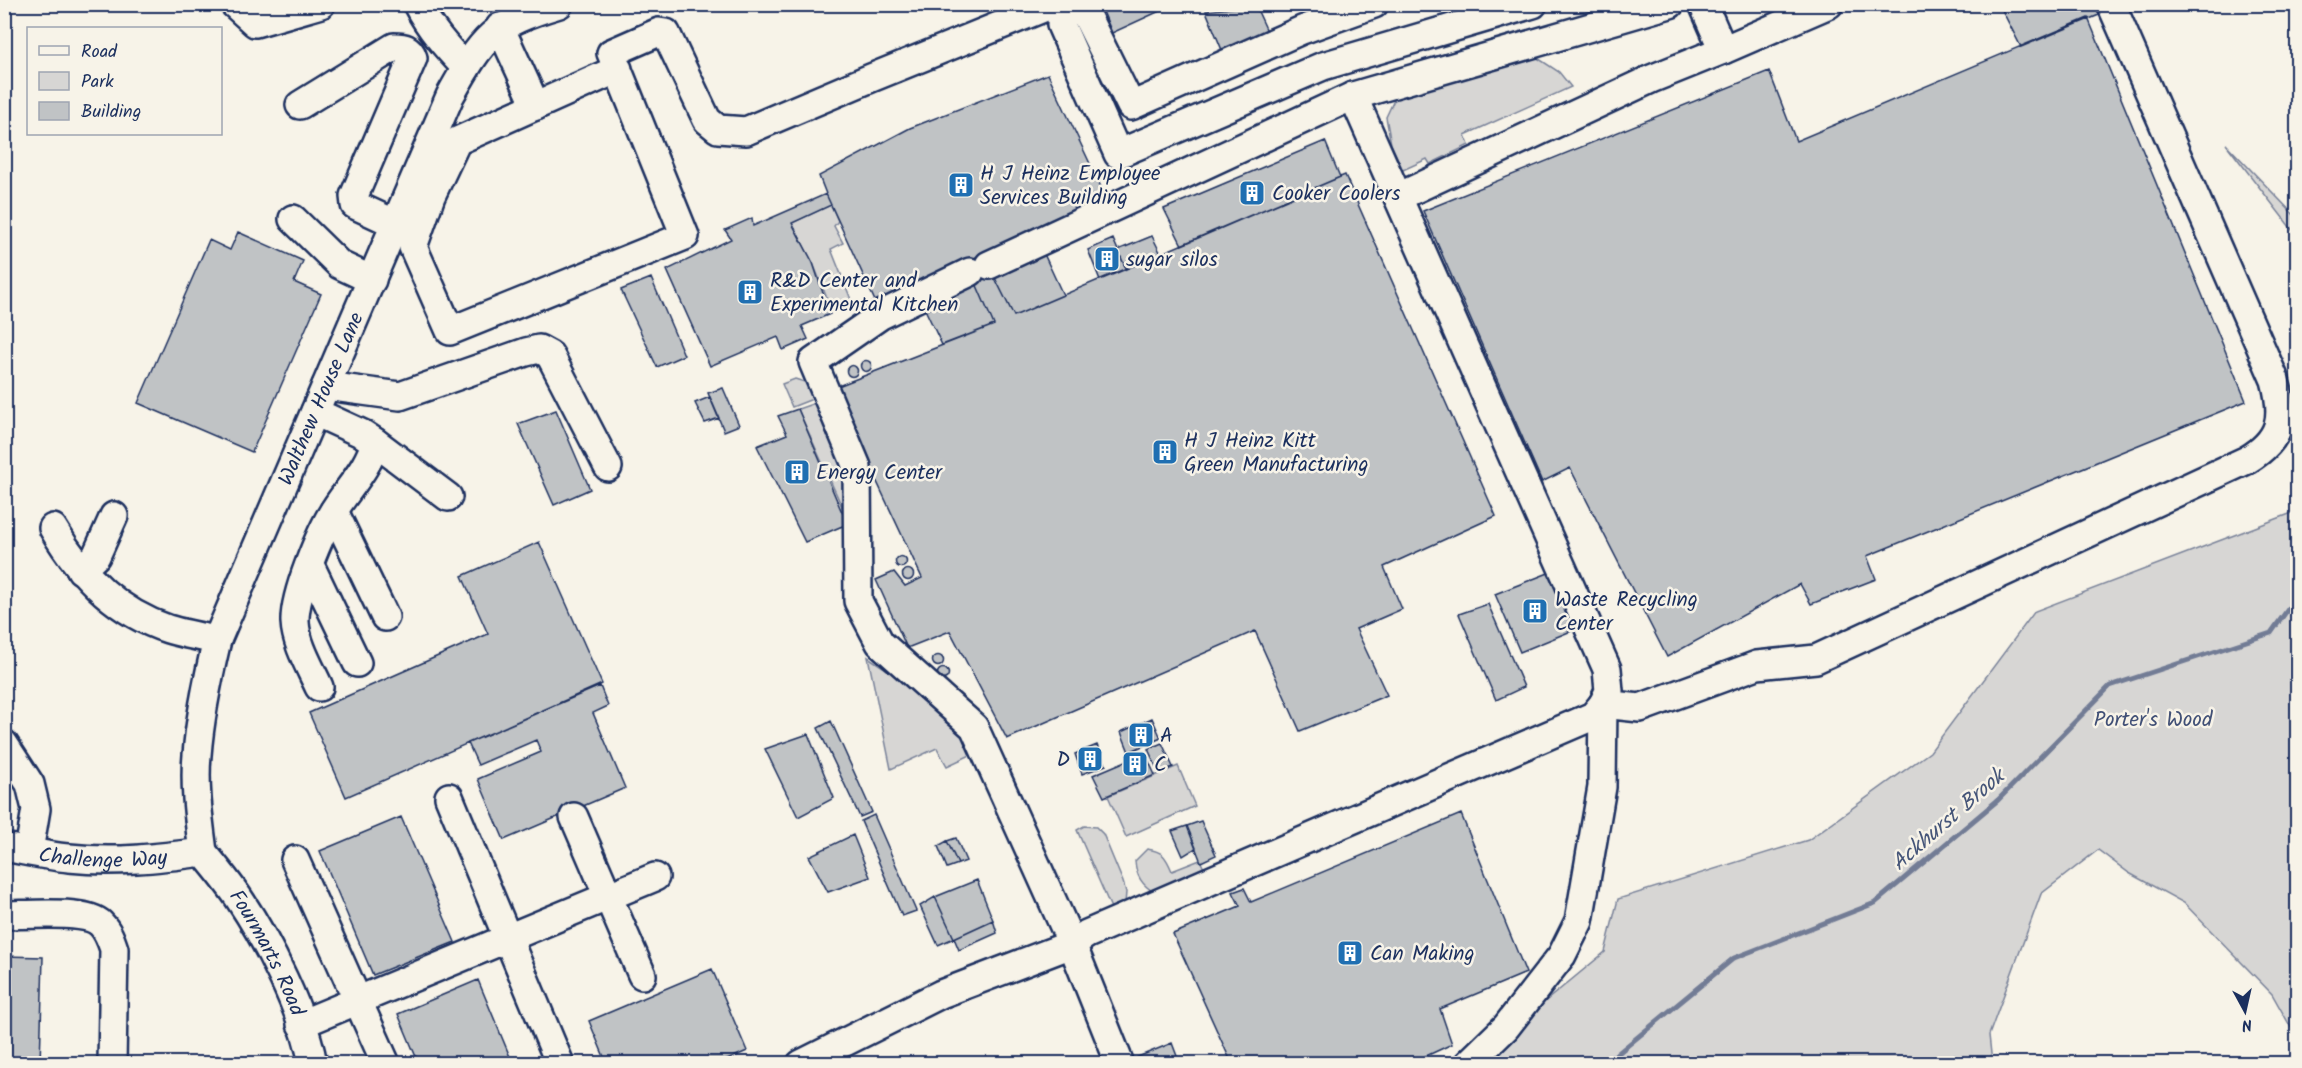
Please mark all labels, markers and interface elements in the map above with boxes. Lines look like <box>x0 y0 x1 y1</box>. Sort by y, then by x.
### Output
legend <box>27 27 222 135</box>
text: Road <box>81 38 118 67</box>
text: Park <box>81 68 114 97</box>
text: Building <box>81 98 141 127</box>
place label: H J Heinz Employee Services Building <box>980 158 1161 215</box>
building icon: H J Heinz Employee Services Building <box>946 170 976 200</box>
building icon: Cooker Coolers <box>1237 178 1267 208</box>
place label: Cooker Coolers <box>1272 178 1400 211</box>
building icon: sugar silos <box>1092 244 1122 274</box>
place label: sugar silos <box>1126 244 1218 277</box>
place label: R&D Center and Experimental Kitchen <box>770 265 958 322</box>
building icon: R&D Center and Experimental Kitchen <box>735 277 765 307</box>
street label: Walthew House Lane <box>270 307 374 491</box>
place label: H J Heinz Kitt Green Manufacturing <box>1184 425 1368 482</box>
building icon: H J Heinz Kitt Green Manufacturing <box>1150 437 1180 467</box>
building icon: Energy Center <box>782 457 812 487</box>
place label: Energy Center <box>816 457 943 490</box>
place label: Waste Recycling Center <box>1555 584 1698 641</box>
building icon: Waste Recycling Center <box>1520 596 1550 626</box>
park label: Porter's Wood <box>2094 704 2213 737</box>
building icon: A <box>1126 720 1156 750</box>
place label: A <box>1160 720 1173 753</box>
place label: D <box>1056 744 1070 777</box>
building icon: D <box>1075 744 1105 774</box>
building icon: C <box>1120 749 1150 779</box>
place label: C <box>1154 749 1167 782</box>
water label: Ackhurst Brook <box>1884 759 2016 880</box>
street label: Challenge Way <box>36 839 169 878</box>
street label: Fourmarts Road <box>220 883 313 1021</box>
building icon: Can Making <box>1335 938 1365 968</box>
place label: Can Making <box>1370 938 1474 971</box>
north arrow <box>2215 981 2275 1041</box>
text: N <box>2240 1011 2254 1037</box>

